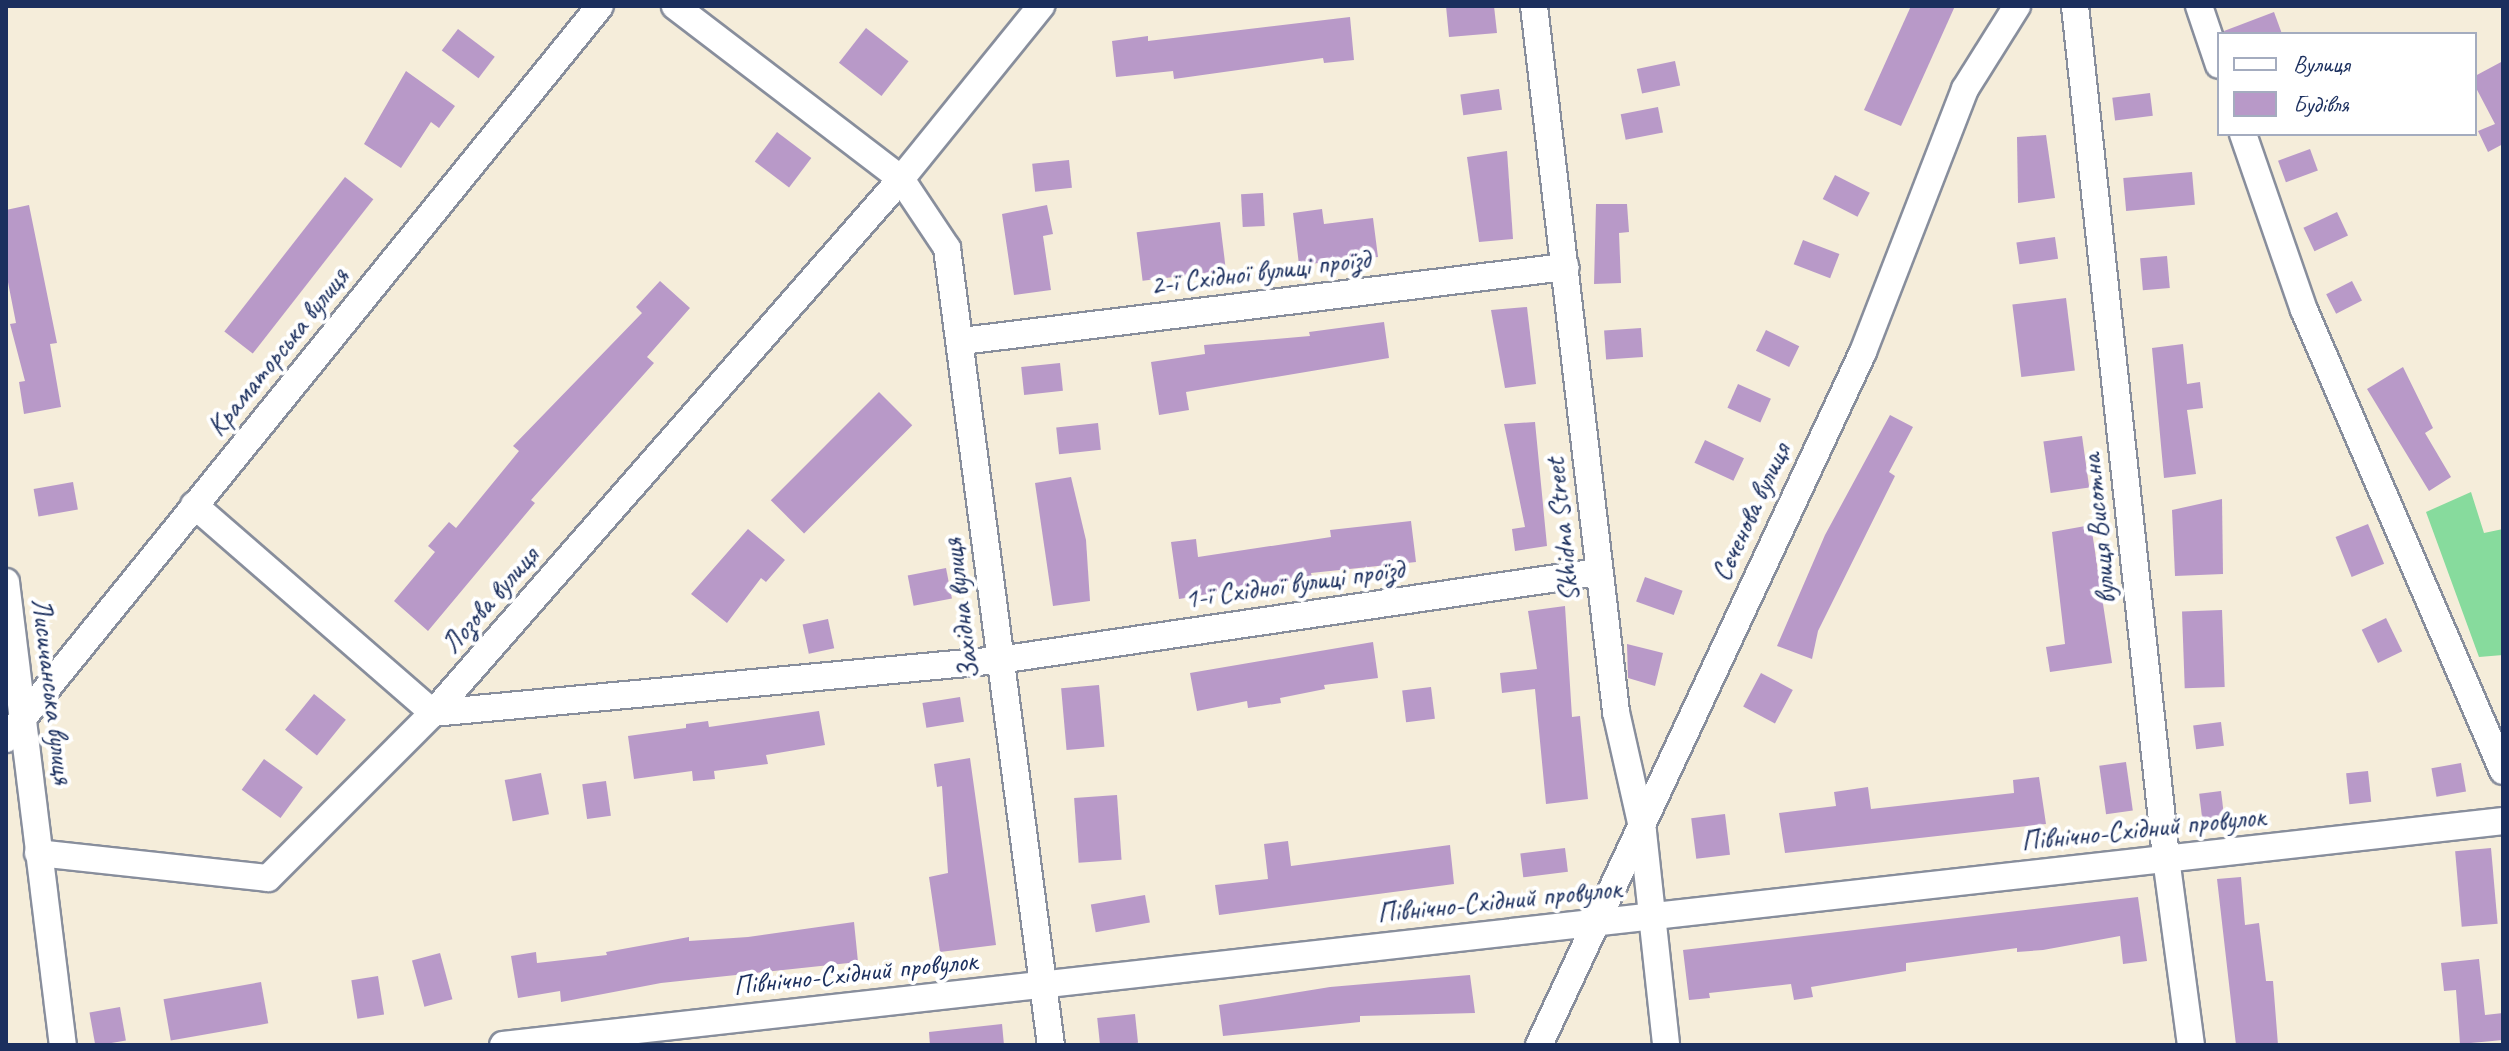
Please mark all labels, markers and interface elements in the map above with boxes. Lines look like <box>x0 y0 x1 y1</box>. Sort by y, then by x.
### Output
legend <box>2217 32 2477 136</box>
text: Вулиця <box>2293 49 2350 79</box>
text: Будівля <box>2293 89 2349 119</box>
street label: 2-ї Східної вулиці проїзд <box>1148 242 1372 302</box>
street label: Краматорська вулиця <box>200 261 356 443</box>
street label: Сєченова вулиця <box>1704 438 1798 586</box>
street label: вулиця Висотна <box>2074 452 2124 606</box>
street label: Skhidna Street <box>1538 456 1586 604</box>
street label: Західна вулиця <box>936 536 986 682</box>
street label: Лозова вулиця <box>435 540 545 660</box>
street label: 1-ї Східної вулиці проїзд <box>1182 552 1406 616</box>
street label: Лисичанська вулиця <box>24 595 80 787</box>
street label: Північно-Східний провулок <box>2019 799 2267 859</box>
street label: Північно-Східний провулок <box>1375 871 1623 931</box>
street label: Північно-Східний провулок <box>731 943 979 1003</box>

